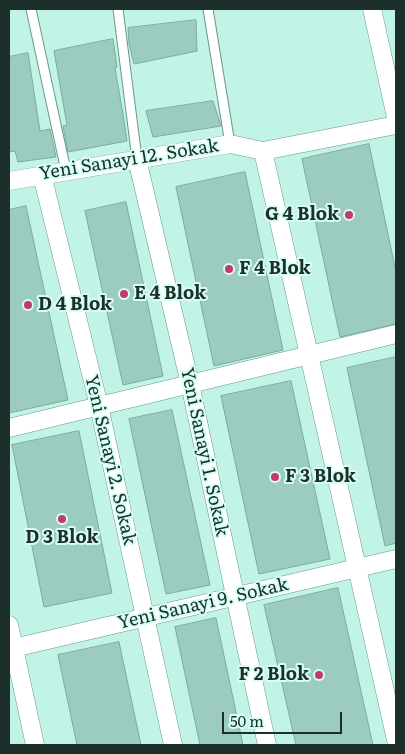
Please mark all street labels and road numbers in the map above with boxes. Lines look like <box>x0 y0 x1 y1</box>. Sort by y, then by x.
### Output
street label: Yeni Sanayi 12. Sokak <box>38 135 220 185</box>
street label: Yeni Sanayi 1. Sokak <box>176 366 232 538</box>
street label: Yeni Sanayi 2. Sokak <box>80 373 140 547</box>
street label: Yeni Sanayi 9. Sokak <box>116 574 290 634</box>

